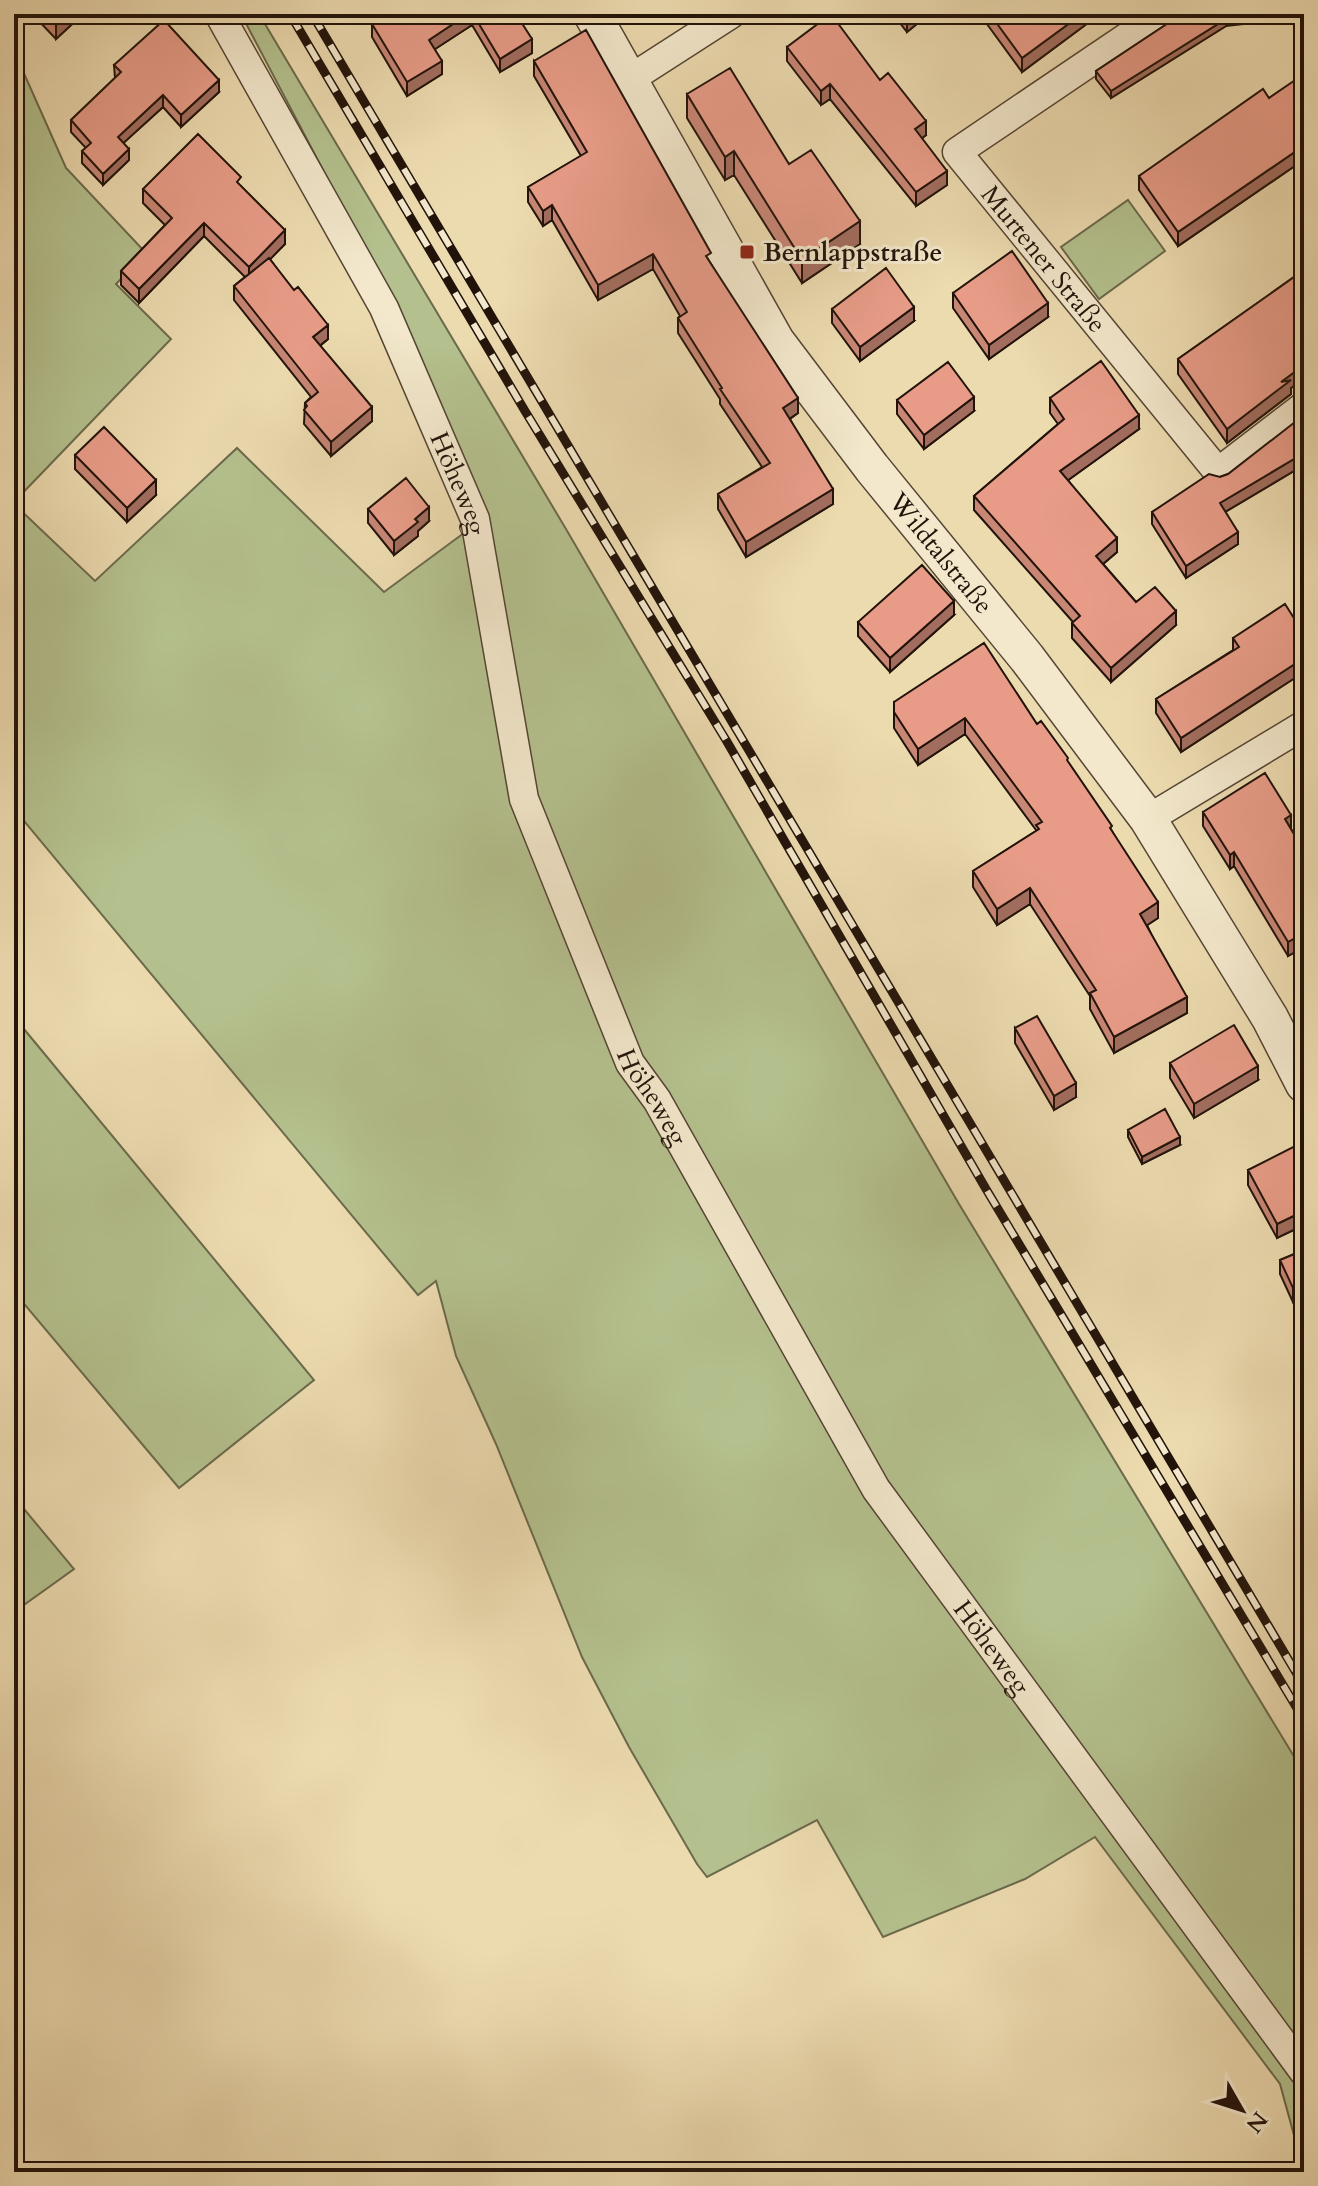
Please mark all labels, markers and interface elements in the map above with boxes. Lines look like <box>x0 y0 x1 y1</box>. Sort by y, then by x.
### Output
street label: Murtener Straße <box>973 178 1115 340</box>
place label: Bernlappstraße <box>763 235 942 270</box>
marker: Bernlappstraße <box>738 243 756 261</box>
street label: Höheweg <box>422 426 495 538</box>
street label: Wildtalstraße <box>880 484 1001 621</box>
street label: Höheweg <box>608 1043 697 1152</box>
street label: Höheweg <box>946 1593 1039 1702</box>
north arrow <box>1202 2070 1282 2150</box>
text: N <box>1239 2105 1274 2139</box>

